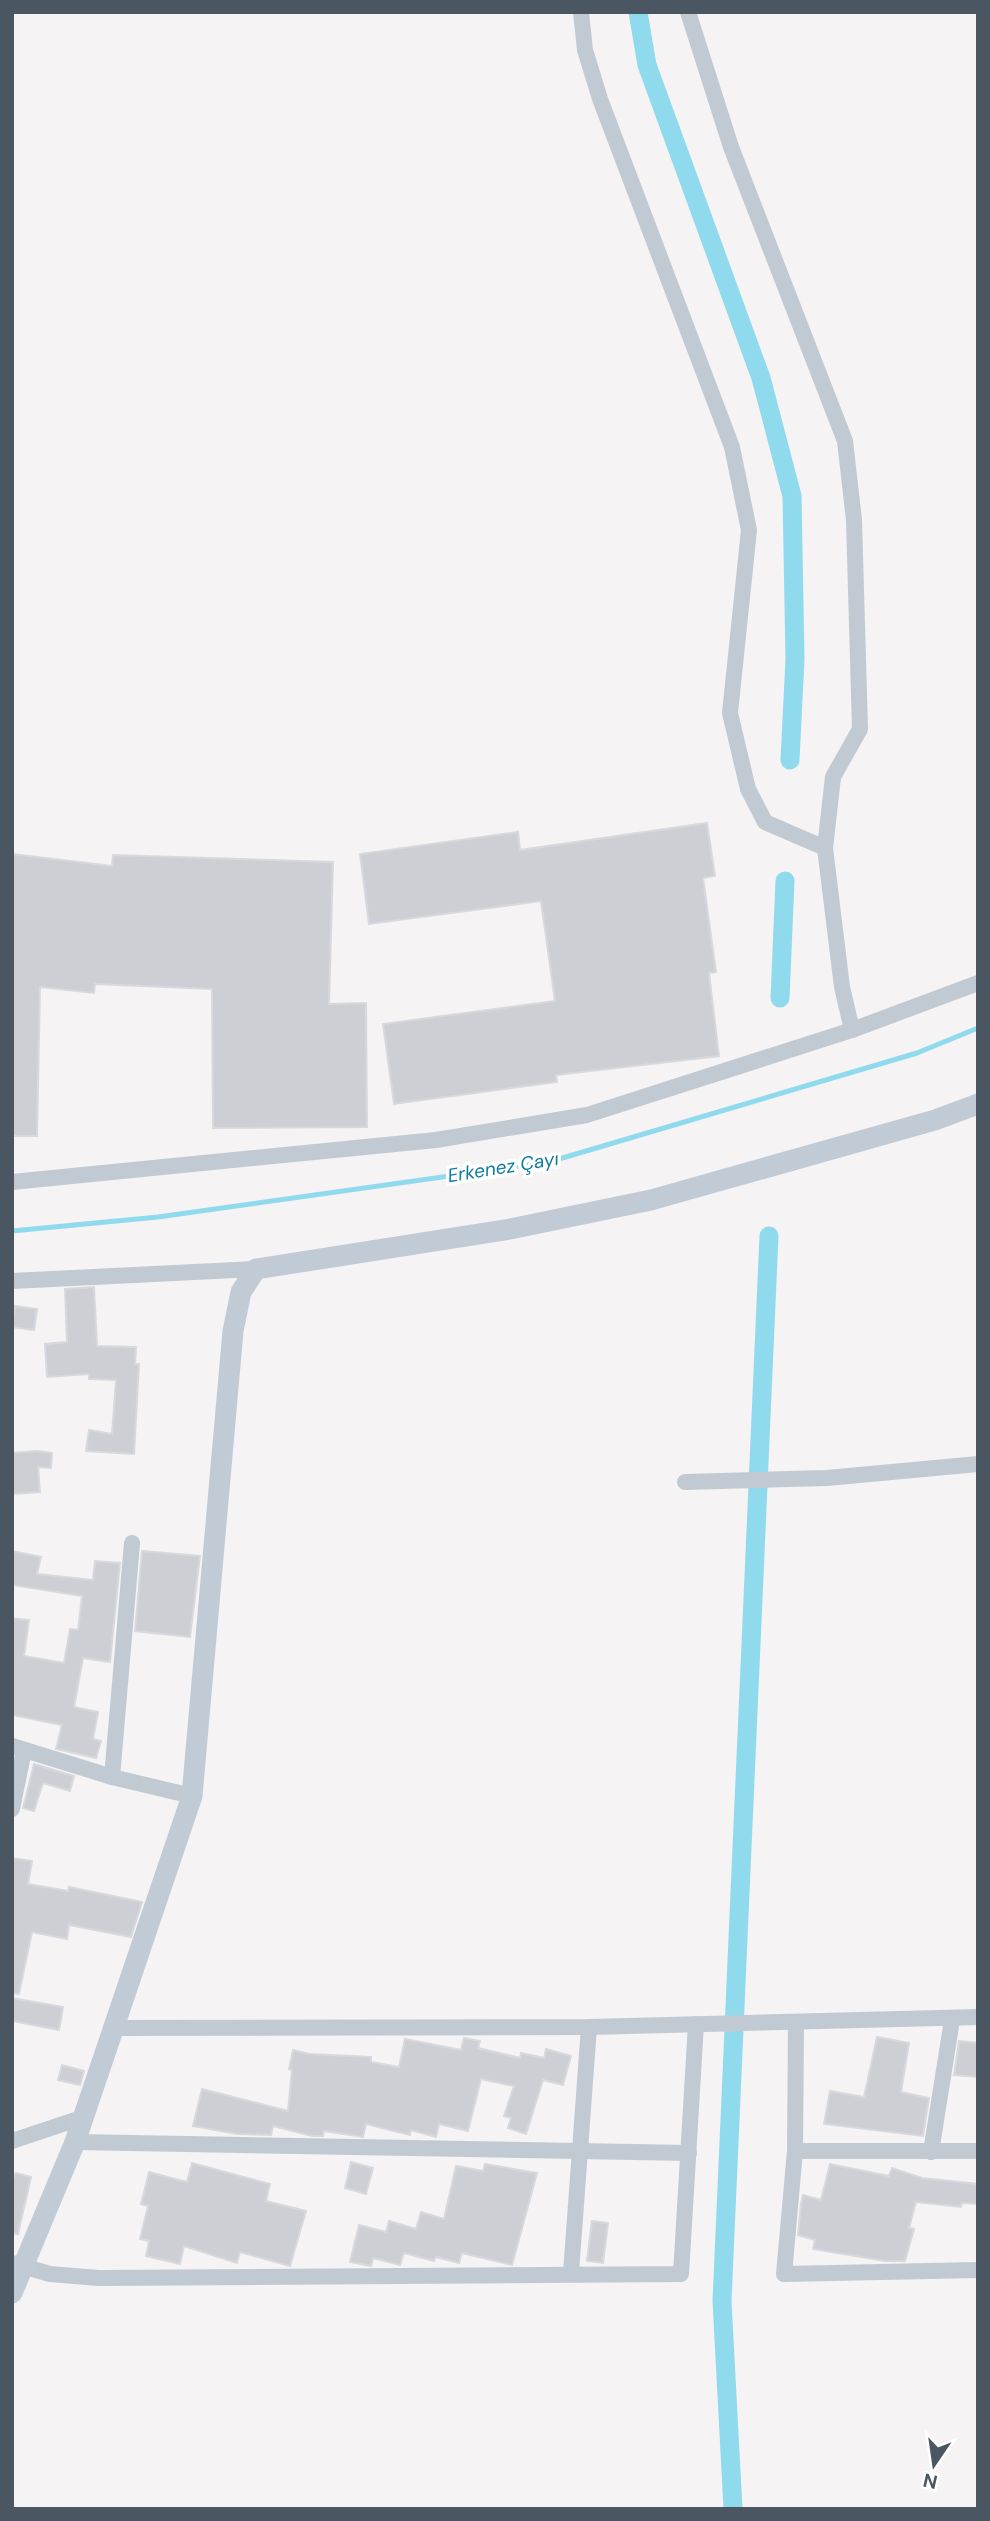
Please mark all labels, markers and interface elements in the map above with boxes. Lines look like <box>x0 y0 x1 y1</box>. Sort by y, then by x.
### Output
water label: Erkenez Çayı <box>446 1146 560 1188</box>
north arrow <box>899 2430 969 2500</box>
text: N <box>921 2467 940 2495</box>

